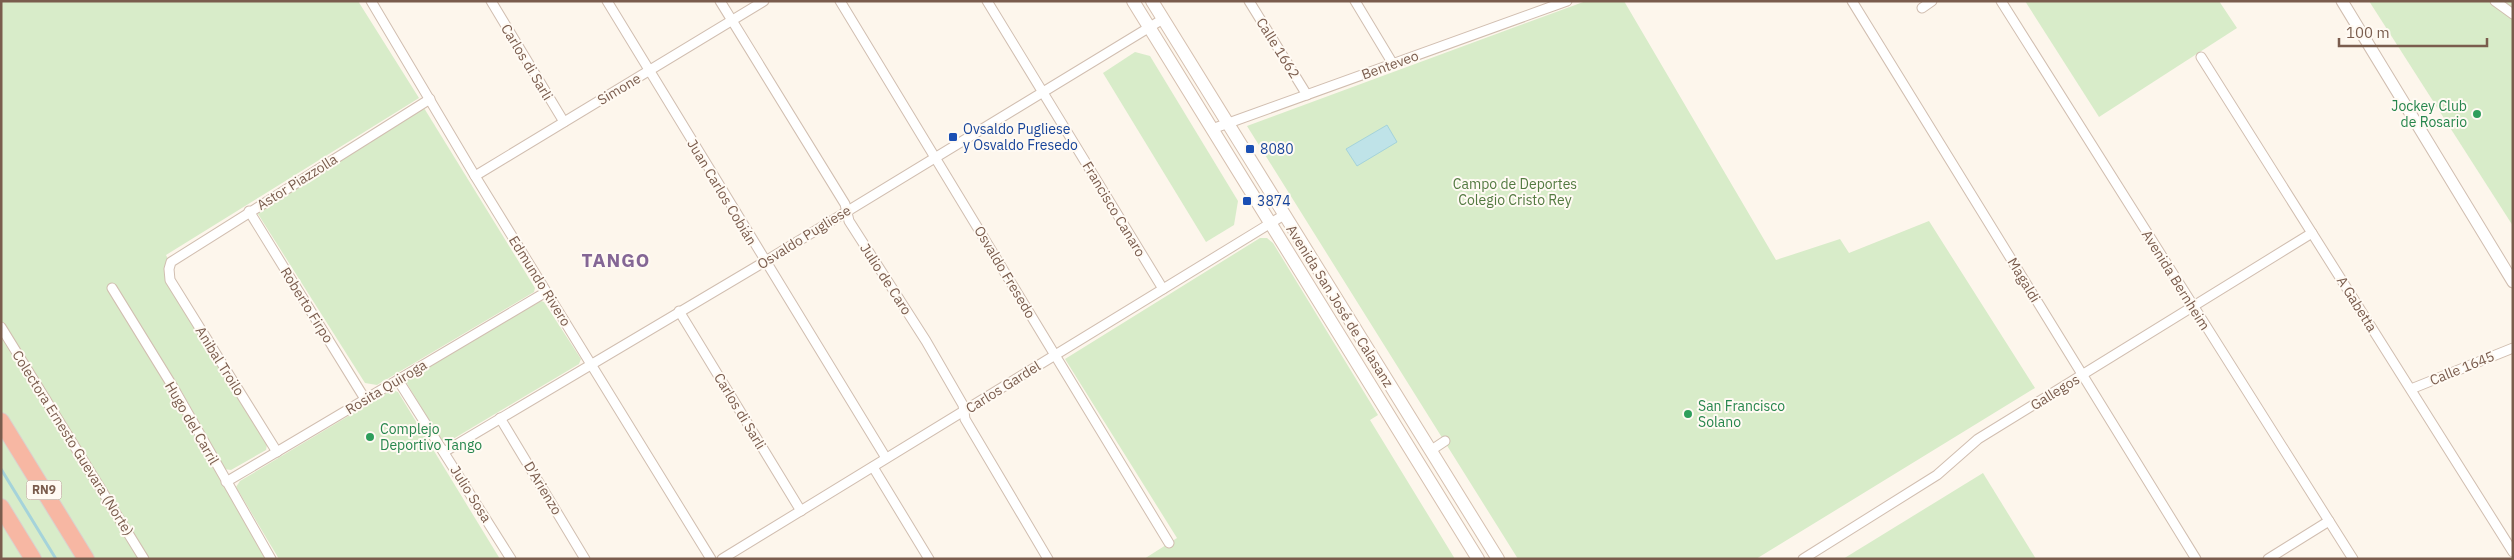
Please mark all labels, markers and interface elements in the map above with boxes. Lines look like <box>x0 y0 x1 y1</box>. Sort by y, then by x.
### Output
street label: Calle 1662 <box>1252 14 1304 82</box>
scale bar <box>2339 15 2486 47</box>
street label: Carlos di Sarli <box>497 20 557 104</box>
text: 100 m <box>2346 23 2390 42</box>
street label: Benteveo <box>1359 46 1421 84</box>
street label: Simone <box>594 69 644 109</box>
place label: Jockey Club de Rosario <box>2391 97 2467 131</box>
marker: Jockey Club de Rosario <box>2471 108 2483 120</box>
place label: Ovsaldo Pugliese y Osvaldo Fresedo <box>963 120 1078 154</box>
marker: Ovsaldo Pugliese y Osvaldo Fresedo <box>947 131 959 143</box>
street label: Juan Carlos Cobián <box>683 136 761 248</box>
place label: 8080 <box>1260 140 1294 158</box>
marker: 8080 <box>1244 143 1256 155</box>
street label: Astor Piazzolla <box>253 150 341 214</box>
street label: Francisco Canaro <box>1078 158 1150 260</box>
park label: Campo de Deportes Colegio Cristo Rey <box>1453 175 1577 209</box>
place label: 3874 <box>1257 192 1291 210</box>
marker: 3874 <box>1241 195 1253 207</box>
street label: Osvaldo Pugliese <box>754 201 854 273</box>
street label: Avenida San José de Calasanz <box>1282 221 1398 391</box>
street label: Osvaldo Fresedo <box>970 223 1040 322</box>
street label: Avenida Bernheim <box>2138 227 2214 333</box>
street label: Edmundo Rivero <box>505 232 575 330</box>
street label: Julio de Caro <box>856 240 916 318</box>
district label: TANGO <box>582 248 650 272</box>
street label: Magaldi <box>2004 254 2044 306</box>
street label: Roberto Firpo <box>277 264 338 346</box>
street label: A Gabetta <box>2333 273 2381 336</box>
street label: Anibal Troilo <box>192 323 249 399</box>
street label: Colectora Ernesto Guevara (Norte) <box>8 347 138 539</box>
street label: Calle 1645 <box>2427 347 2497 389</box>
street label: Rosita Quiroga <box>342 355 430 418</box>
street label: Carlos Gardel <box>962 357 1044 417</box>
street label: Carlos di Sarli <box>710 369 770 453</box>
street label: Gallegos <box>2027 370 2083 414</box>
street label: Hugo del Carril <box>161 378 223 468</box>
place label: San Francisco Solano <box>1698 397 1785 431</box>
marker: San Francisco Solano <box>1682 408 1694 420</box>
place label: Complejo Deportivo Tango <box>380 420 482 454</box>
marker: Complejo Deportivo Tango <box>364 431 376 443</box>
street label: D'Arienzo <box>520 458 566 518</box>
street label: Julio Sosa <box>446 462 496 526</box>
road number: RN9 <box>27 480 62 500</box>

